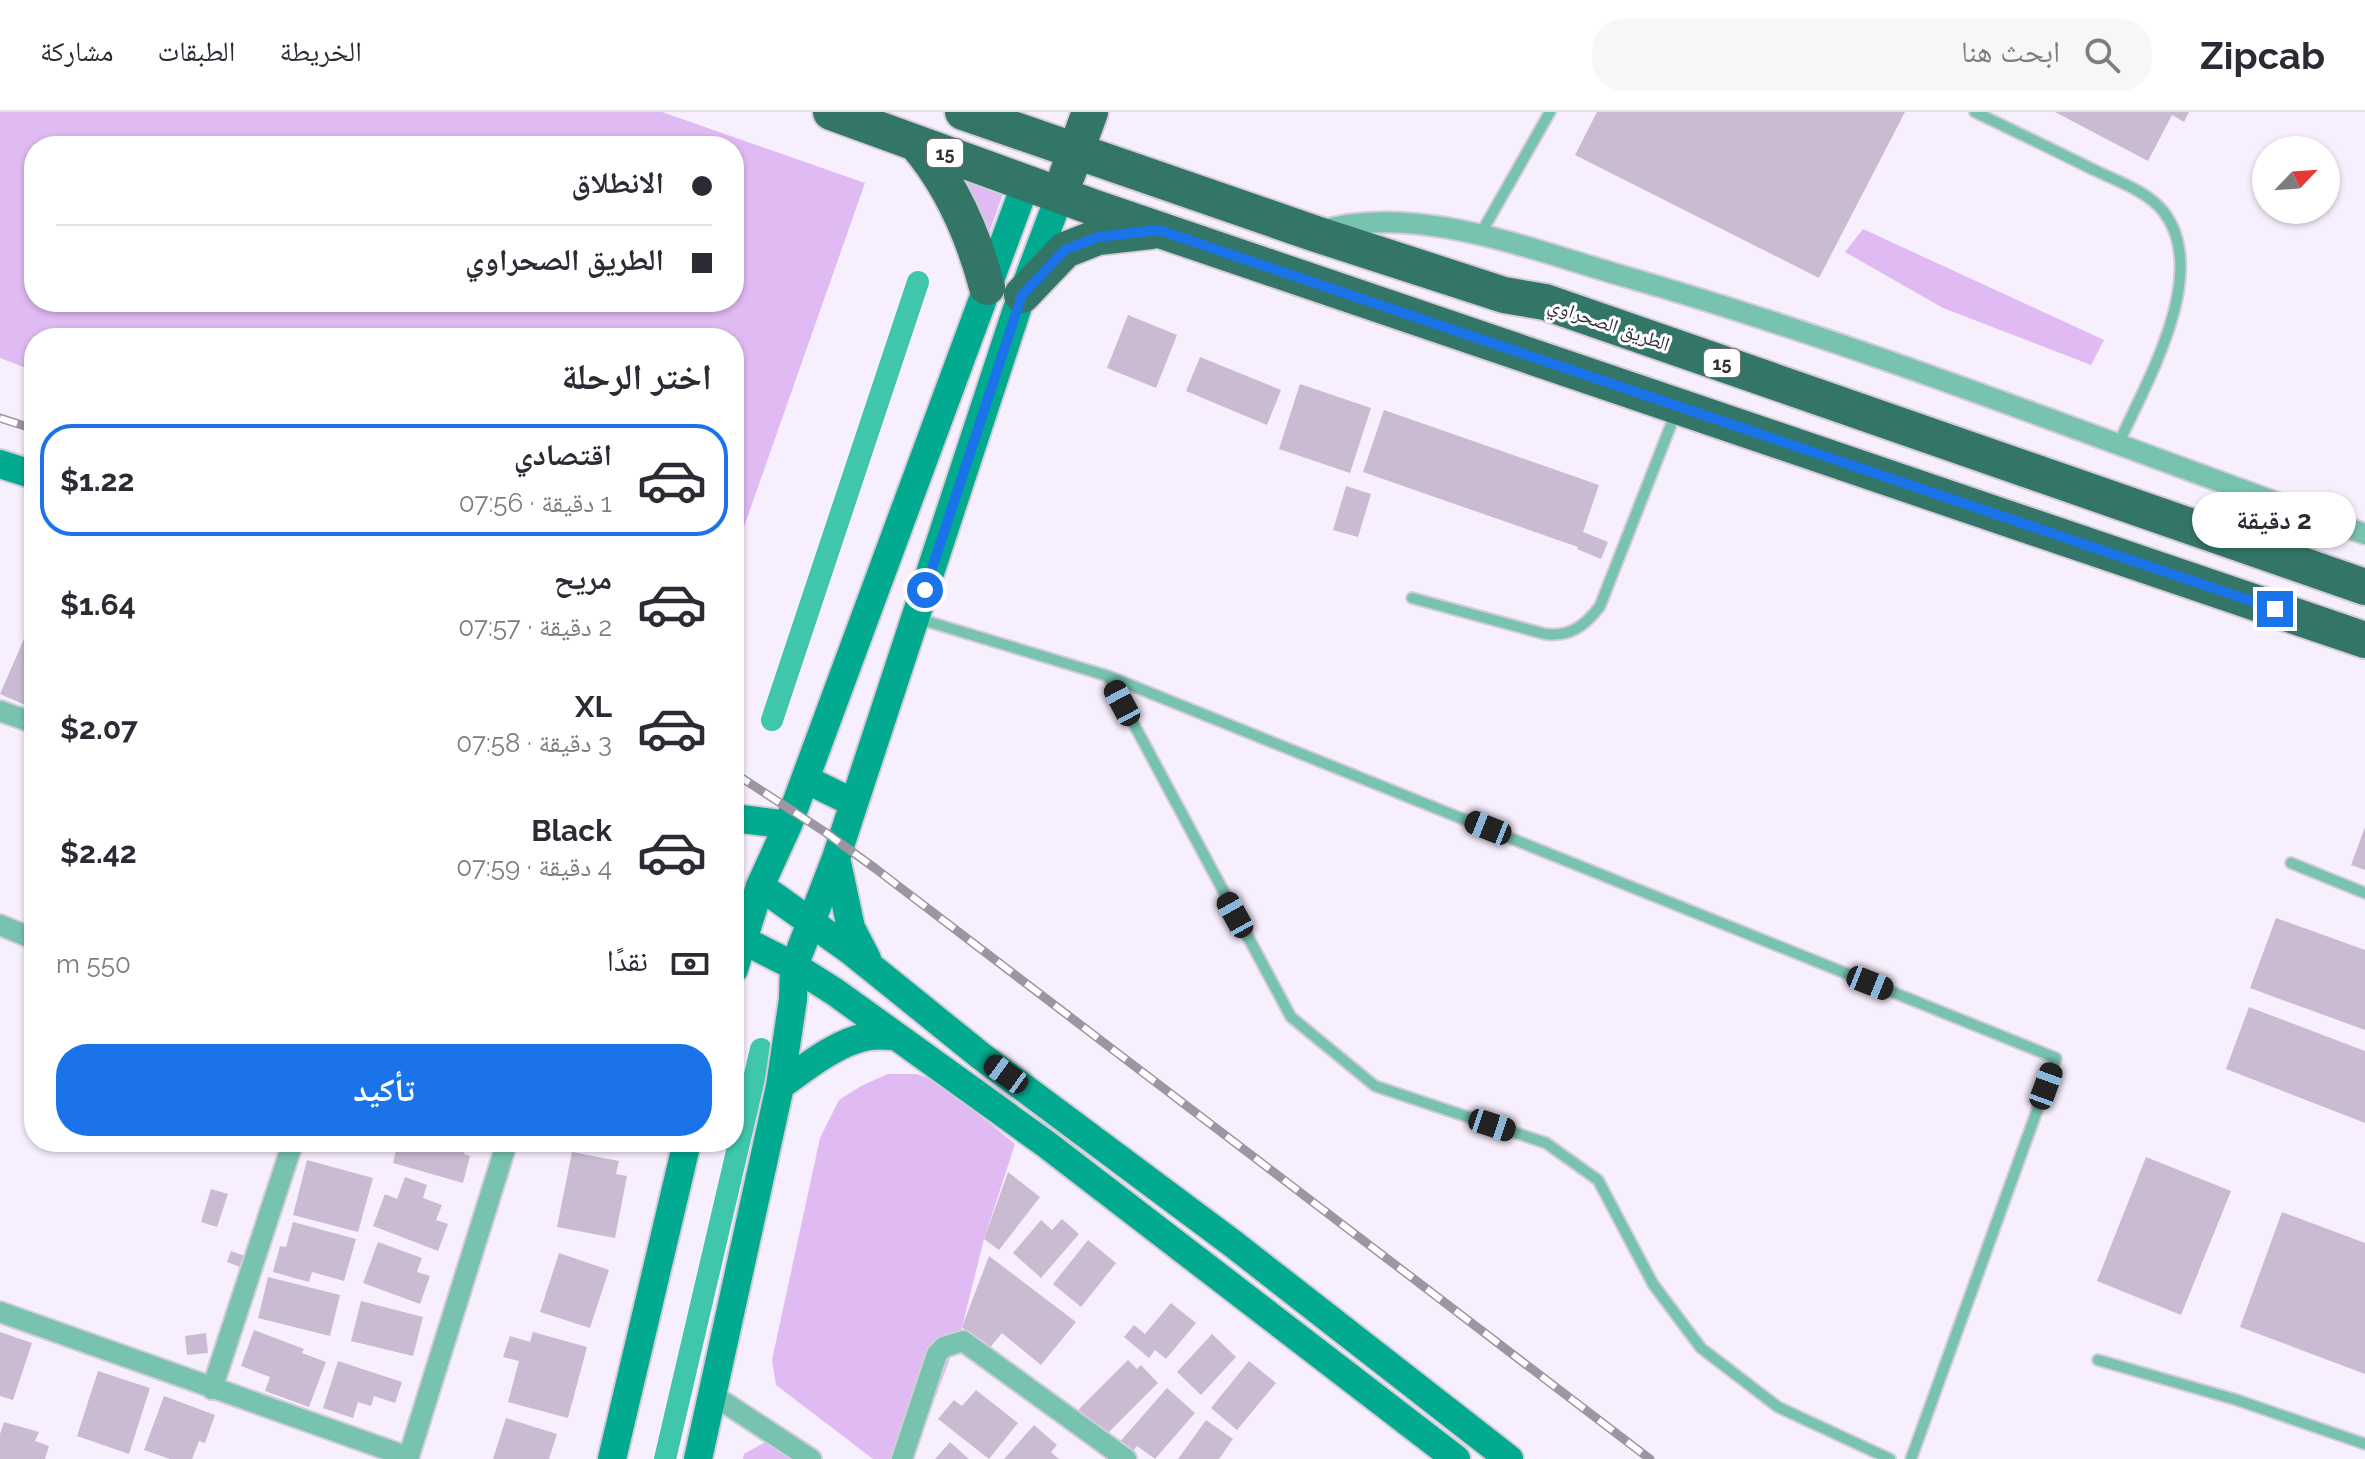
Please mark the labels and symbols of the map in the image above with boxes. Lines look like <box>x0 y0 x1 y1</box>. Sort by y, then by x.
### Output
north arrow <box>2252 136 2340 224</box>
road number: 15 <box>927 139 963 167</box>
street label: الطريق الصحراوي <box>1544 292 1673 360</box>
road number: 15 <box>1704 349 1740 377</box>
callout: 2 دقيقة <box>2193 493 2357 549</box>
route start <box>907 572 943 608</box>
route end <box>2257 591 2293 627</box>
car <box>1100 676 1144 730</box>
car <box>1461 808 1515 848</box>
car <box>1213 888 1257 942</box>
car <box>1843 963 1897 1003</box>
car <box>980 1050 1032 1098</box>
car <box>2027 1059 2065 1113</box>
car <box>1465 1106 1519 1144</box>

